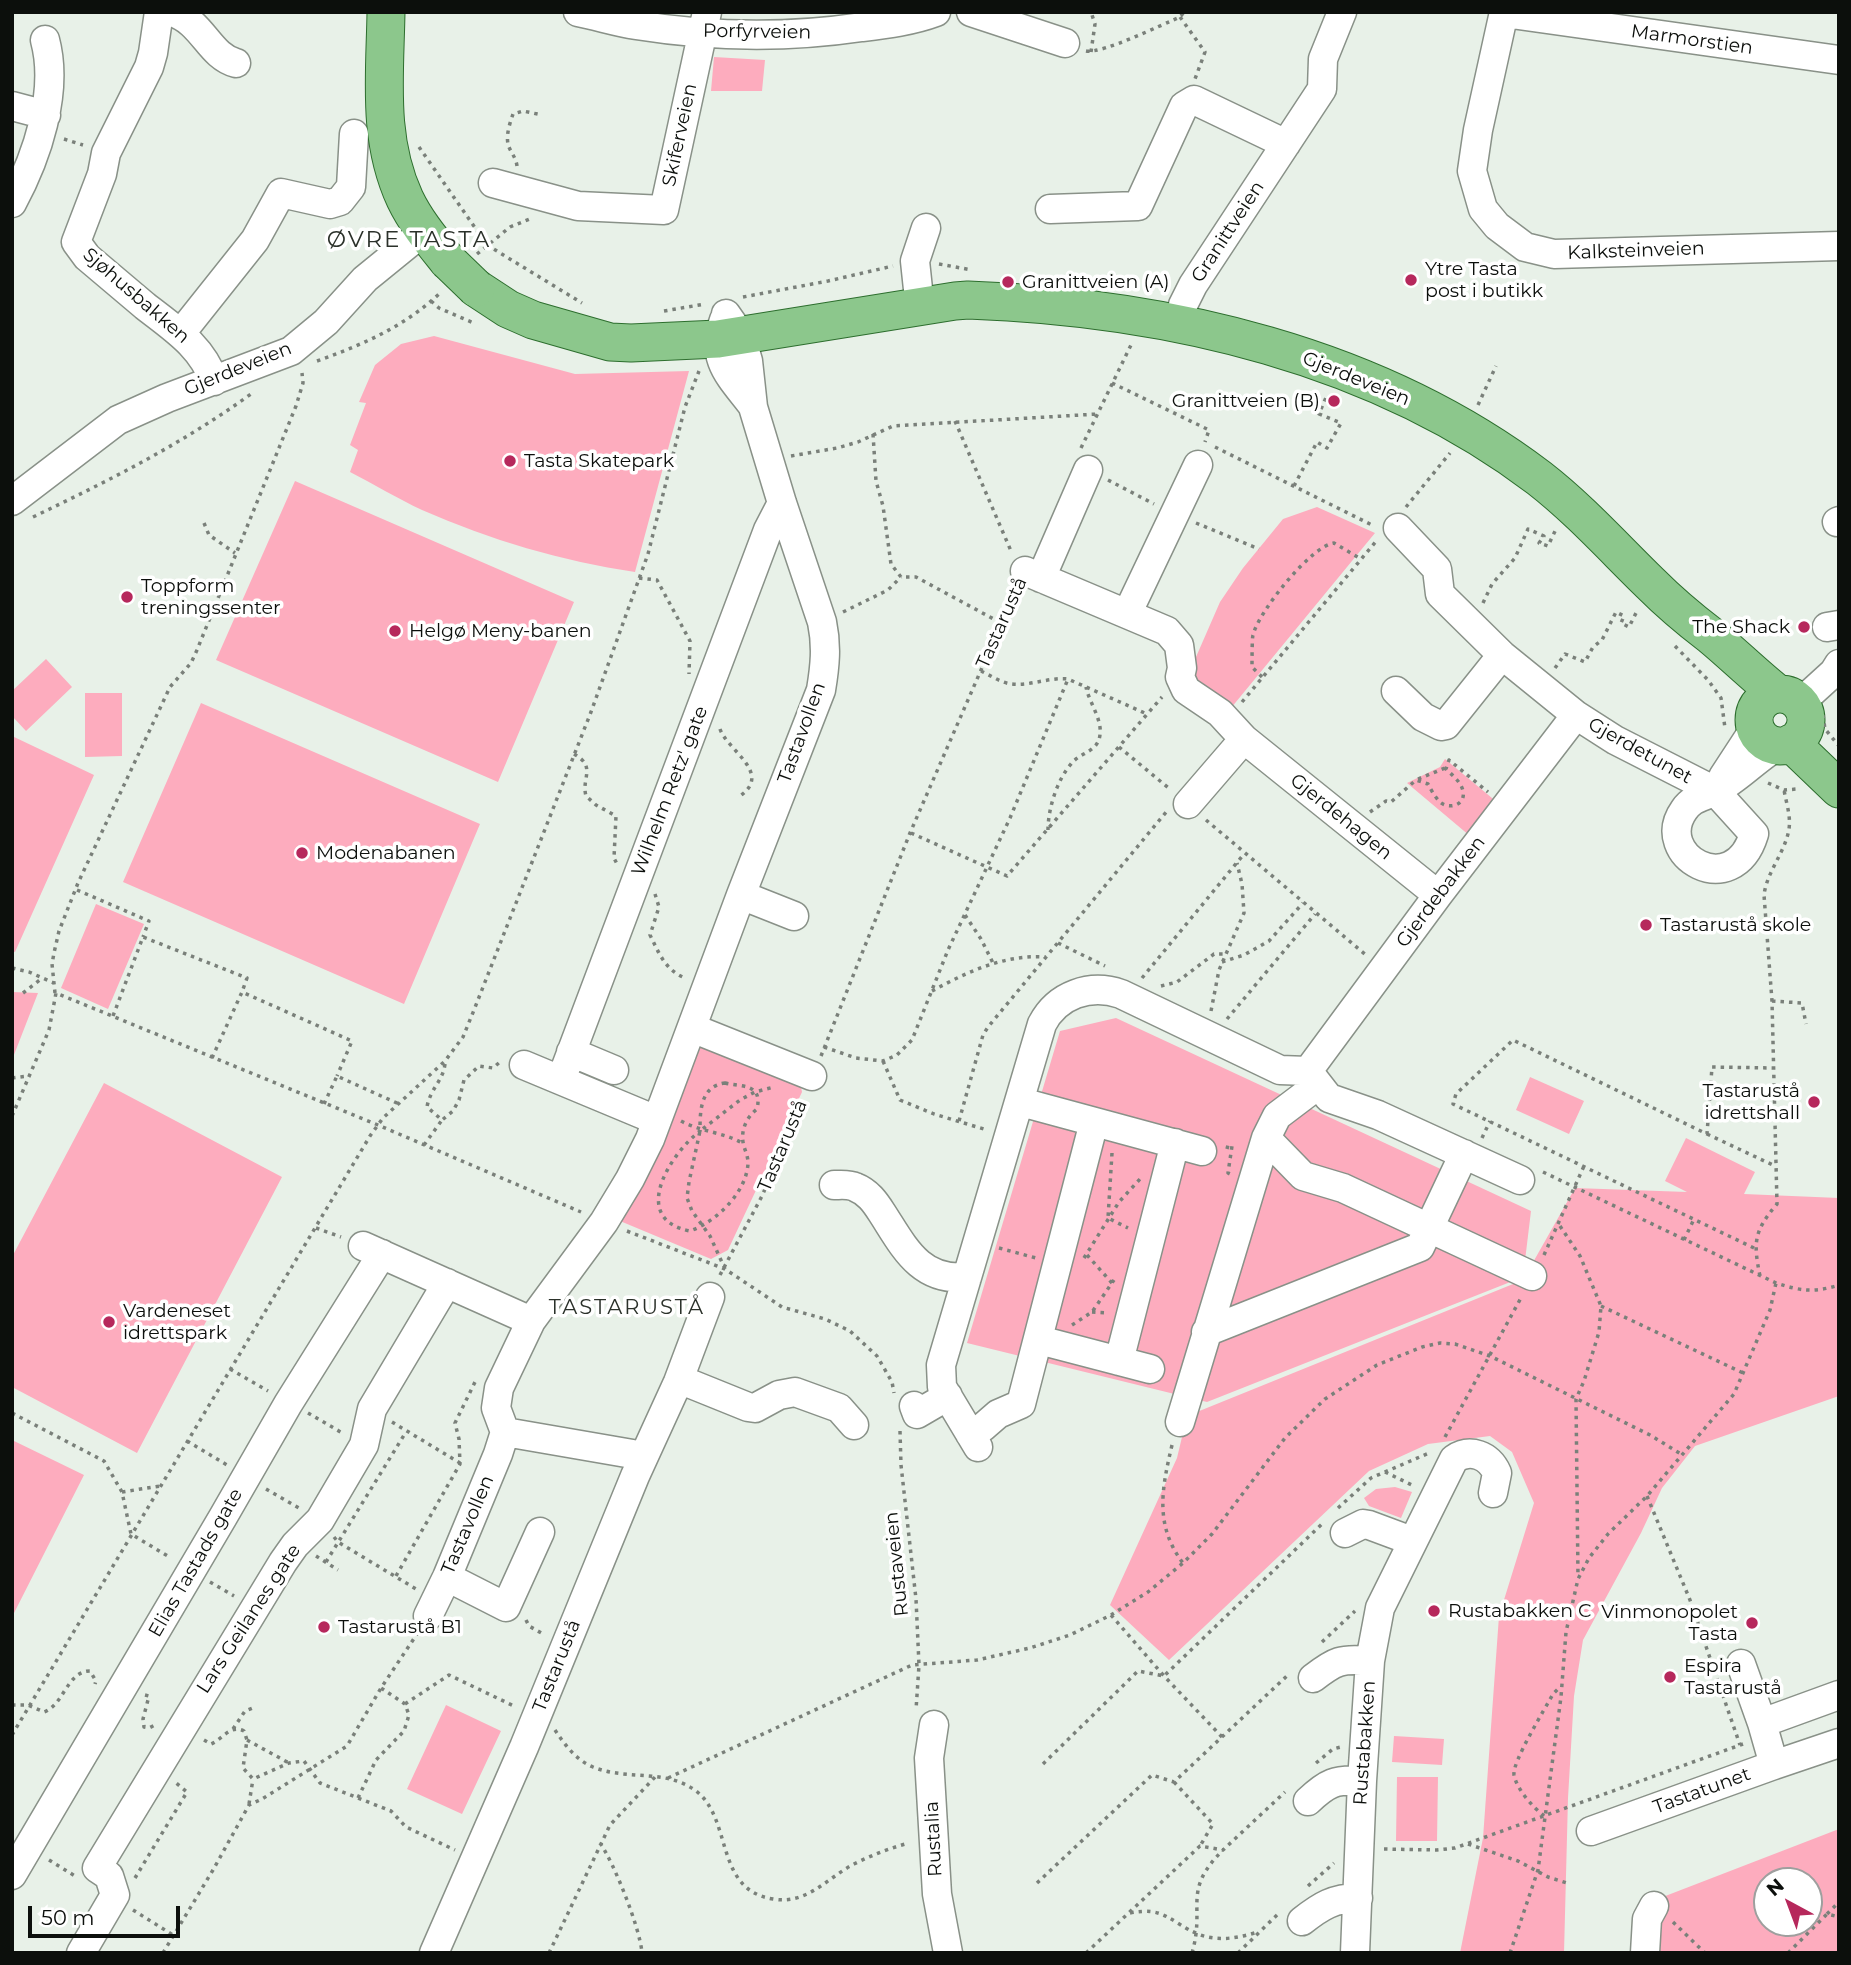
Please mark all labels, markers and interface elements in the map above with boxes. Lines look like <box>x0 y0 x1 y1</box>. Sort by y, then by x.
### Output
street label: Porfyrveien <box>703 20 811 44</box>
street label: Marmorstien <box>1630 20 1754 60</box>
street label: Skiferveien <box>658 81 702 189</box>
street label: Granittveien <box>1187 177 1269 287</box>
district label: ØVRE TASTA <box>328 226 490 254</box>
street label: Kalksteinveien <box>1567 237 1705 265</box>
street label: Sjøhusbakken <box>78 243 194 349</box>
place label: Ytre Tasta post i butikk <box>1425 258 1543 302</box>
place label: Granittveien (A) <box>1022 271 1170 293</box>
marker: Ytre Tasta post i butikk <box>1403 272 1419 288</box>
marker: Granittveien (A) <box>1000 274 1016 290</box>
street label: Gjerdeveien <box>181 337 295 401</box>
street label: Gjerdeveien <box>1299 347 1413 411</box>
place label: Granittveien (B) <box>1172 390 1320 412</box>
marker: Granittveien (B) <box>1326 393 1342 409</box>
place label: Tasta Skatepark <box>524 450 674 472</box>
marker: Tasta Skatepark <box>502 453 518 469</box>
street label: Tastarustå <box>972 574 1032 672</box>
place label: Toppform treningssenter <box>141 575 281 619</box>
marker: Toppform treningssenter <box>119 589 135 605</box>
place label: The Shack <box>1692 616 1790 638</box>
marker: The Shack <box>1796 619 1812 635</box>
place label: Helgø Meny-banen <box>409 620 592 642</box>
marker: Helgø Meny-banen <box>387 623 403 639</box>
street label: Tastavollen <box>773 679 831 787</box>
street label: Wilhelm Retz' gate <box>627 703 713 879</box>
street label: Gjerdetunet <box>1584 713 1696 789</box>
street label: Gjerdehagen <box>1285 769 1397 865</box>
street label: Gjerdebakken <box>1392 832 1490 952</box>
place label: Modenabanen <box>316 842 456 864</box>
marker: Modenabanen <box>294 845 310 861</box>
place label: Tastarustå skole <box>1660 914 1811 936</box>
marker: Tastarustå skole <box>1638 917 1654 933</box>
place label: Tastarustå idrettshall <box>1702 1080 1800 1124</box>
marker: Tastarustå idrettshall <box>1806 1094 1822 1110</box>
street label: Tastarustå <box>753 1097 813 1195</box>
district label: TASTARUSTÅ <box>550 1295 704 1321</box>
place label: Vardeneset idrettspark <box>123 1300 231 1344</box>
marker: Vardeneset idrettspark <box>101 1314 117 1330</box>
street label: Tastavollen <box>437 1472 499 1578</box>
street label: Elias Tastads gate <box>144 1485 248 1641</box>
street label: Rustaveien <box>880 1511 914 1617</box>
street label: Lars Geilanes gate <box>192 1540 306 1698</box>
place label: Rustabakken C <box>1448 1600 1591 1622</box>
place label: Vinmonopolet Tasta <box>1601 1601 1738 1645</box>
marker: Rustabakken C <box>1426 1603 1442 1619</box>
marker: Vinmonopolet Tasta <box>1744 1615 1760 1631</box>
place label: Tastarustå B1 <box>338 1616 462 1638</box>
street label: Tastarustå <box>528 1616 586 1716</box>
marker: Tastarustå B1 <box>316 1619 332 1635</box>
place label: Espira Tastarustå <box>1684 1655 1782 1699</box>
marker: Espira Tastarustå <box>1662 1669 1678 1685</box>
street label: Rustabakken <box>1349 1680 1381 1806</box>
street label: Tastatunet <box>1650 1763 1754 1819</box>
street label: Rustalia <box>921 1801 947 1877</box>
north arrow <box>1753 1867 1823 1937</box>
text: N <box>1762 1874 1789 1901</box>
scale bar <box>32 1892 184 1936</box>
text: 50 m <box>41 1905 95 1930</box>

